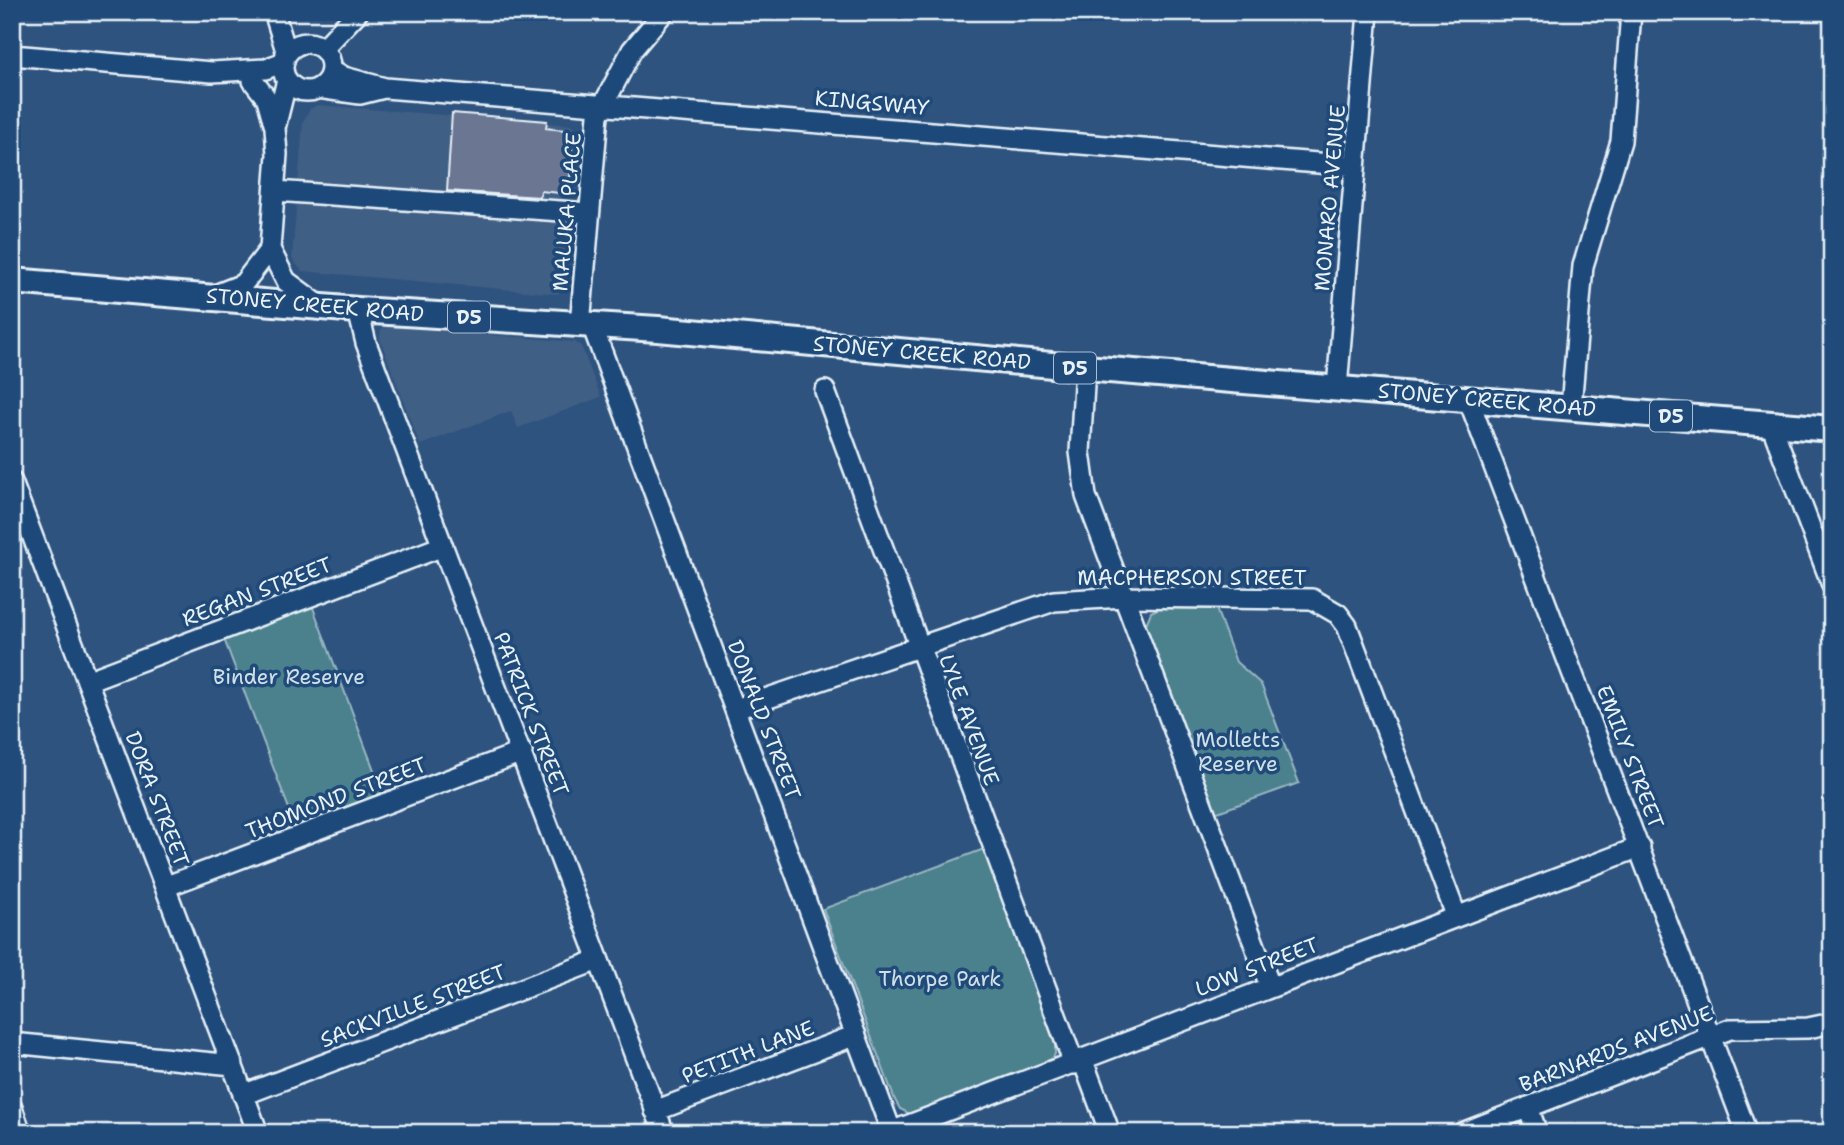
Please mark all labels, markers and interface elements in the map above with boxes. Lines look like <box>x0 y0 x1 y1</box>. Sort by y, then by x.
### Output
street label: KINGSWAY <box>814 84 931 122</box>
street label: MONARO AVENUE <box>1308 104 1352 292</box>
street label: MALUKA PLACE <box>546 131 588 293</box>
street label: STONEY CREEK ROAD <box>205 282 425 328</box>
road number: D5 <box>448 302 490 332</box>
street label: STONEY CREEK ROAD <box>812 330 1032 376</box>
road number: D5 <box>1054 352 1096 384</box>
street label: STONEY CREEK ROAD <box>1377 377 1597 423</box>
road number: D5 <box>1650 400 1692 432</box>
street label: REGAN STREET <box>178 551 336 633</box>
street label: MACPHERSON STREET <box>1077 564 1307 592</box>
street label: PATRICK STREET <box>487 628 575 800</box>
street label: DONALD STREET <box>721 636 807 804</box>
street label: LYLE AVENUE <box>932 650 1006 790</box>
park label: Binder Reserve <box>213 663 365 691</box>
street label: EMILY STREET <box>1590 681 1670 833</box>
park label: Molletts Reserve <box>1195 726 1281 778</box>
street label: DORA STREET <box>118 727 196 871</box>
street label: THOMOND STREET <box>241 751 431 845</box>
street label: LOW STREET <box>1191 931 1323 1003</box>
street label: SACKVILLE STREET <box>316 958 510 1054</box>
park label: Thorpe Park <box>879 965 1001 993</box>
street label: BARNARDS AVENUE <box>1515 999 1717 1099</box>
street label: PETITH LANE <box>678 1014 818 1090</box>

